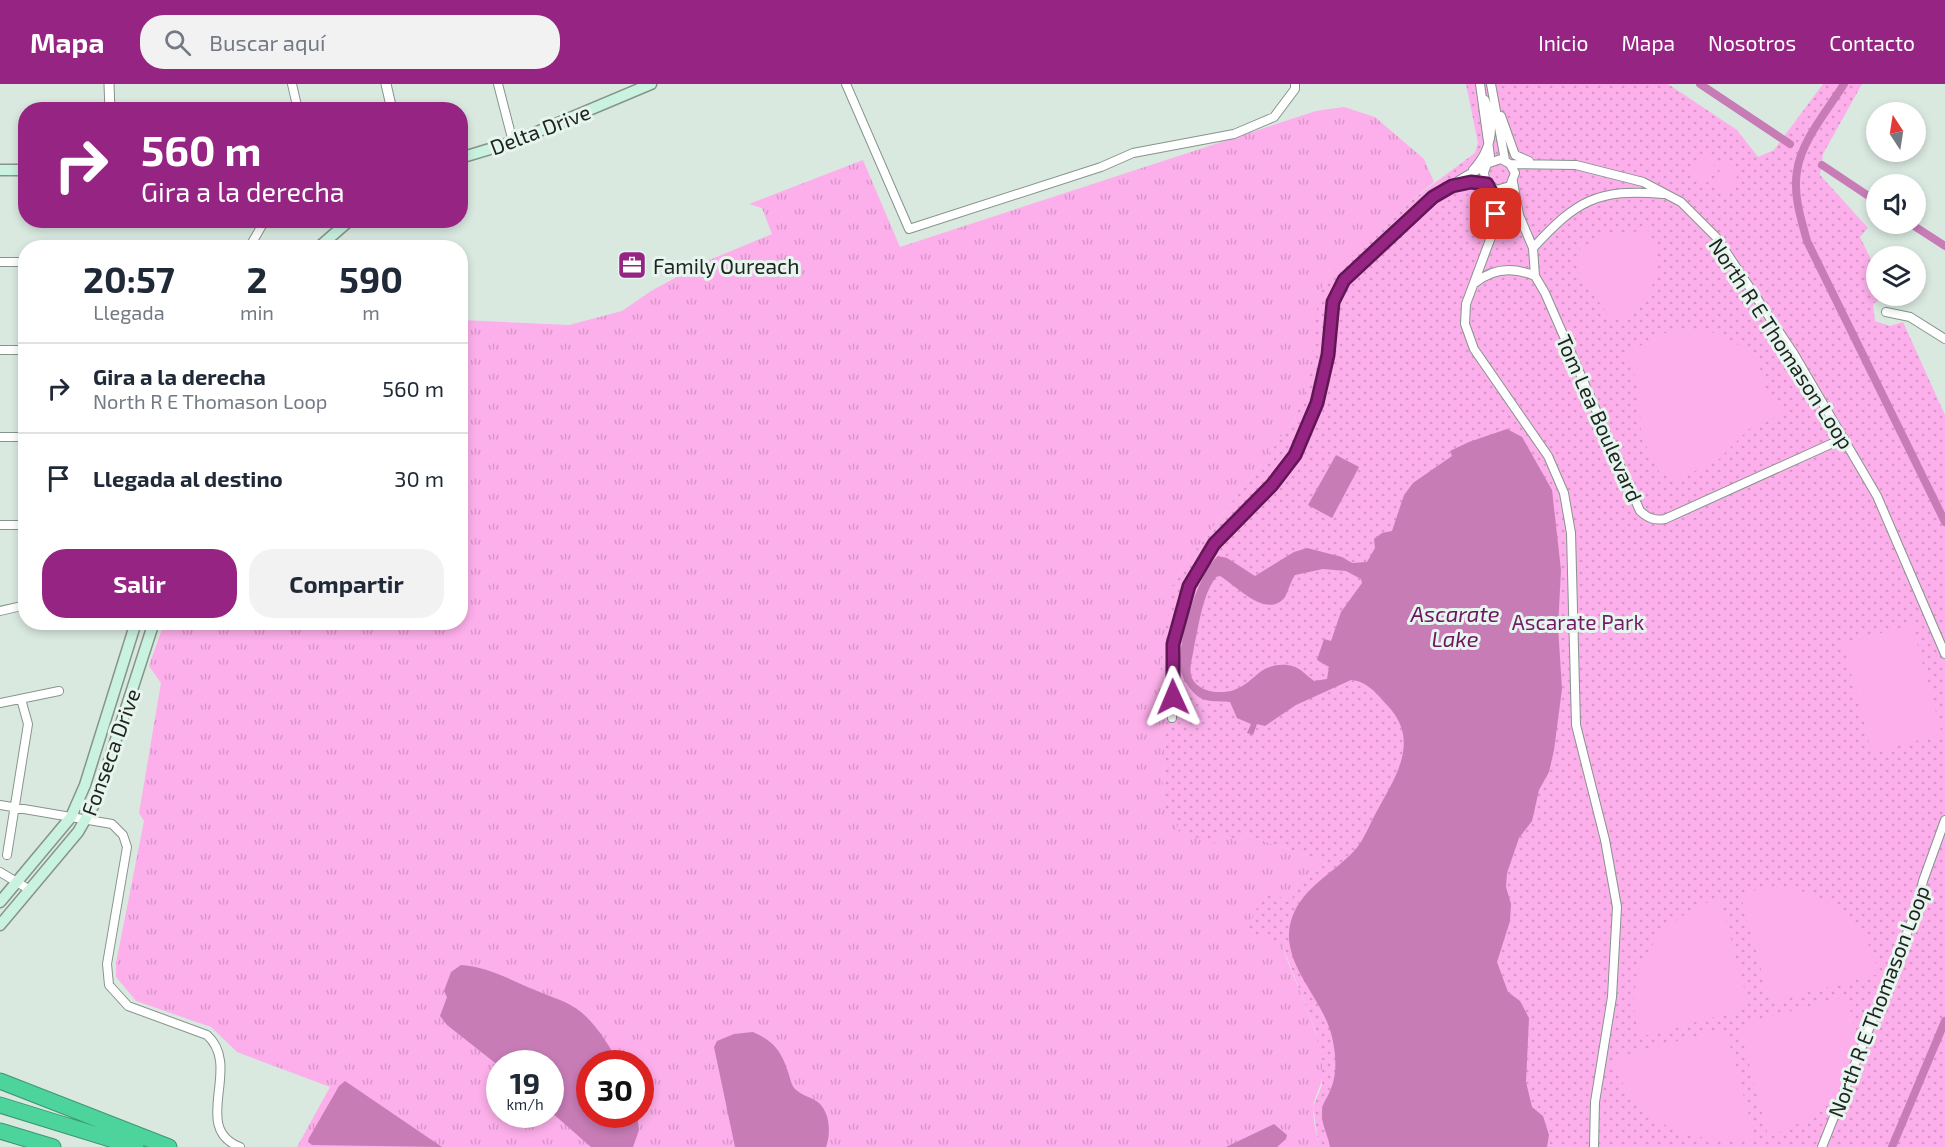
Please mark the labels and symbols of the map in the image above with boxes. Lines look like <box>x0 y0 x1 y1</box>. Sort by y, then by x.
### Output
street label: Delta Drive <box>486 98 594 160</box>
north arrow <box>1866 102 1926 162</box>
pin <box>1470 188 1521 239</box>
street label: North R E Thomason Loop <box>1704 233 1860 453</box>
office icon: Family Oureach <box>616 249 648 281</box>
place label: Family Oureach <box>653 253 800 278</box>
street label: Tom Lea Boulevard <box>1552 331 1648 505</box>
water label: Ascarate Lake <box>1409 600 1500 651</box>
park label: Ascarate Park <box>1512 609 1644 634</box>
position arrow <box>1141 665 1205 729</box>
street label: Fonseca Drive <box>75 685 145 819</box>
street label: North R E Thomason Loop <box>1822 882 1934 1120</box>
speed limit sign: 30 <box>576 1050 654 1128</box>

